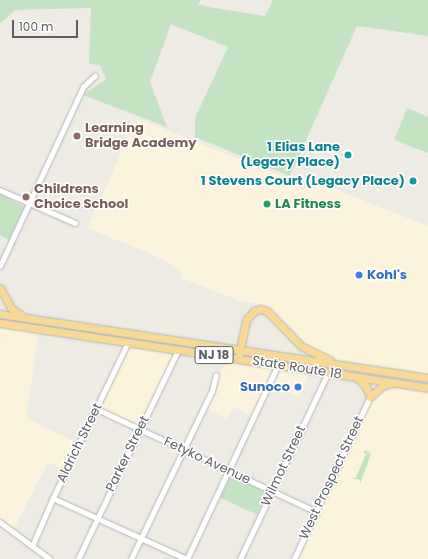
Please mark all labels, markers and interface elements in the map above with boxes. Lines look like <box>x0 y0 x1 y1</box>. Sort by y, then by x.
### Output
scale bar <box>14 12 80 38</box>
text: 100 m <box>19 18 53 35</box>
place label: Learning Bridge Academy <box>85 121 196 152</box>
marker: Learning Bridge Academy <box>72 131 82 141</box>
place label: 1 Elias Lane (Legacy Place) <box>240 140 340 171</box>
marker: 1 Elias Lane (Legacy Place) <box>343 150 353 160</box>
place label: 1 Stevens Court (Legacy Place) <box>201 173 405 189</box>
marker: 1 Stevens Court (Legacy Place) <box>408 176 418 186</box>
place label: Childrens Choice School <box>34 182 128 213</box>
marker: Childrens Choice School <box>21 192 31 202</box>
place label: LA Fitness <box>275 196 341 212</box>
marker: LA Fitness <box>262 199 272 209</box>
place label: Kohl's <box>367 267 407 283</box>
marker: Kohl's <box>354 270 364 280</box>
road number: NJ 18 <box>194 345 234 365</box>
street label: State Route 18 <box>251 353 343 383</box>
place label: Sunoco <box>240 379 290 395</box>
marker: Sunoco <box>293 382 303 392</box>
street label: Aldrich Street <box>54 401 106 485</box>
street label: Parker Street <box>103 414 153 494</box>
street label: West Prospect Street <box>297 414 367 542</box>
street label: Wilmot Street <box>259 423 309 509</box>
street label: Fetyko Avenue <box>161 434 253 488</box>

